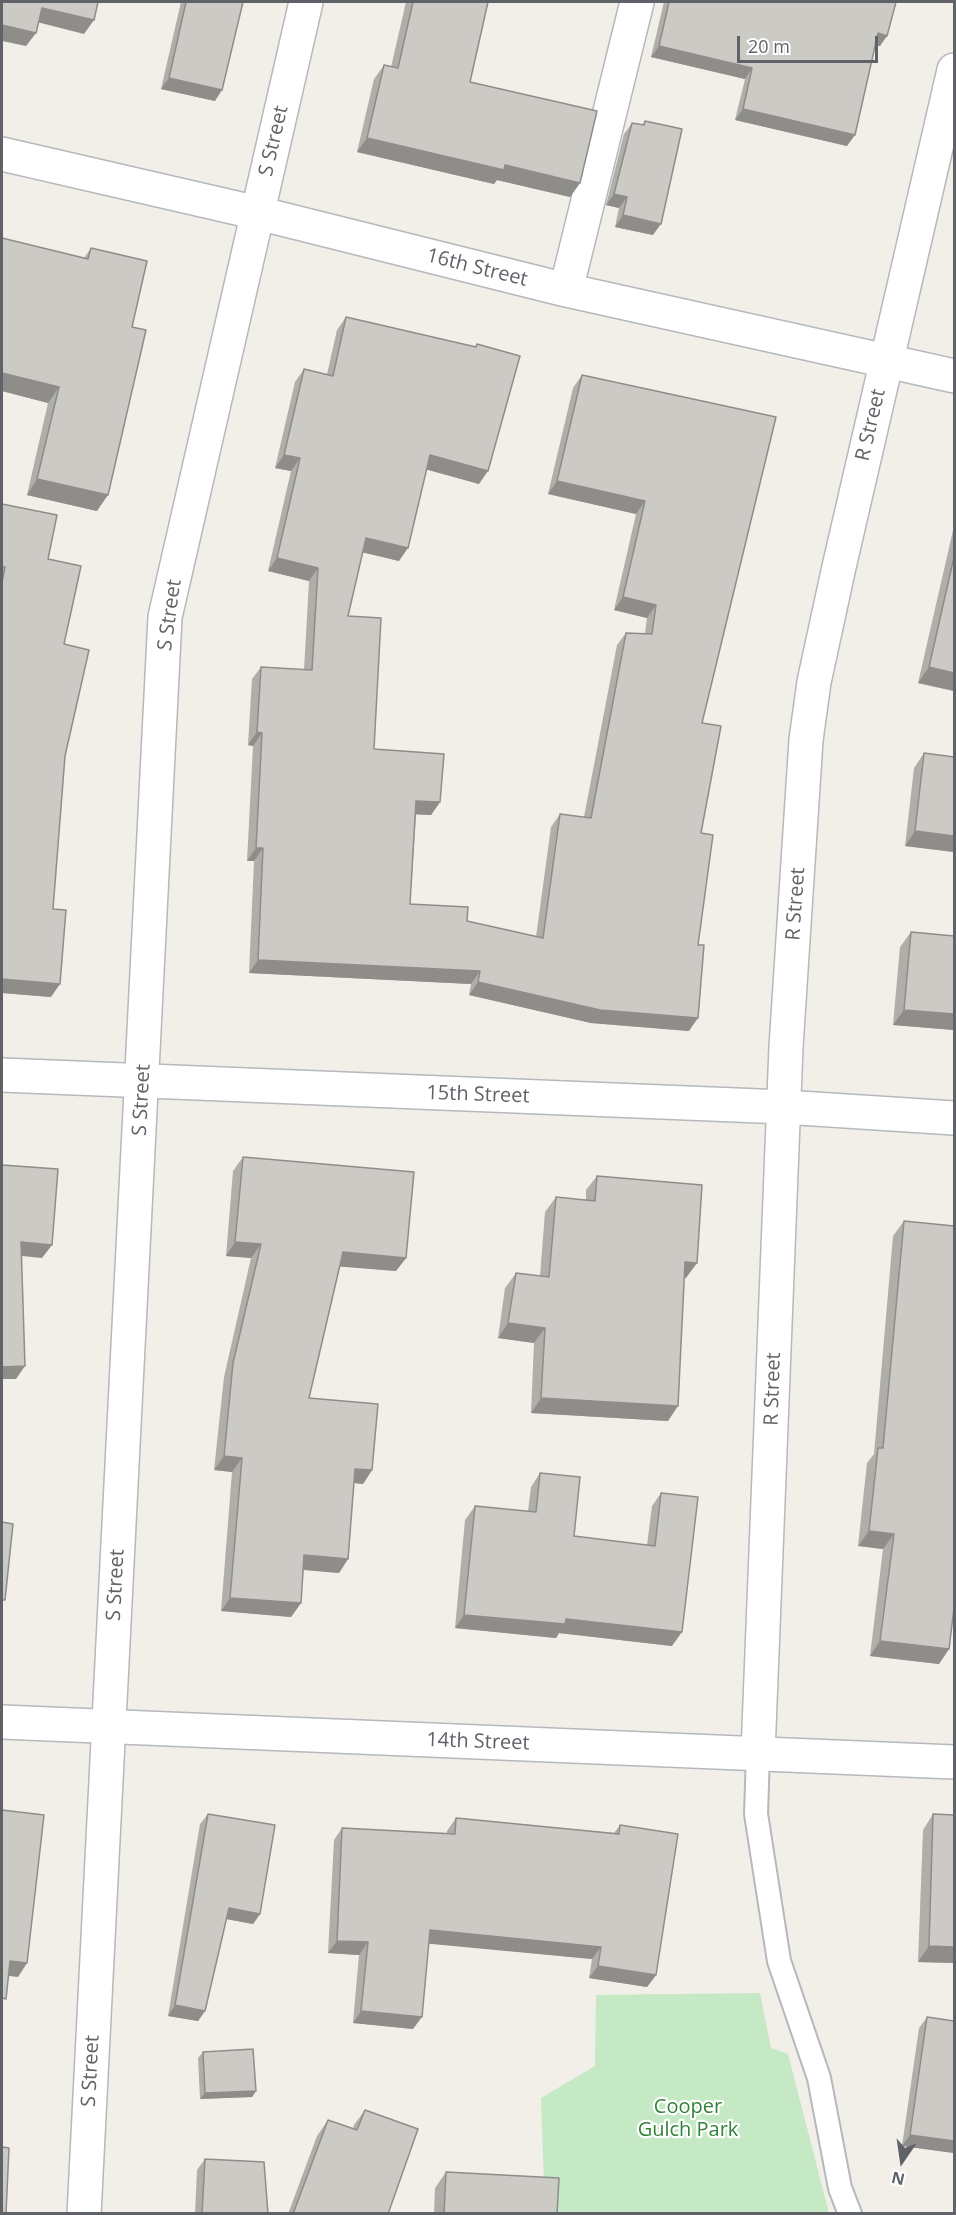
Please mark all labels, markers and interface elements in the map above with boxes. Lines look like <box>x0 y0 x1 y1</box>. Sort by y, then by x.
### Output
scale bar <box>740 24 881 62</box>
text: 20 m <box>748 34 790 58</box>
street label: S Street <box>254 103 294 179</box>
street label: 16th Street <box>424 244 530 292</box>
street label: R Street <box>851 387 891 463</box>
street label: S Street <box>153 578 187 652</box>
street label: R Street <box>781 867 811 941</box>
street label: S Street <box>128 1063 156 1137</box>
street label: 15th Street <box>426 1081 530 1109</box>
street label: R Street <box>760 1352 786 1426</box>
street label: S Street <box>102 1548 130 1622</box>
street label: 14th Street <box>426 1728 530 1756</box>
street label: S Street <box>77 2034 105 2108</box>
park label: Cooper Gulch Park <box>638 2095 738 2142</box>
north arrow <box>872 2131 932 2191</box>
text: N <box>889 2166 907 2191</box>

